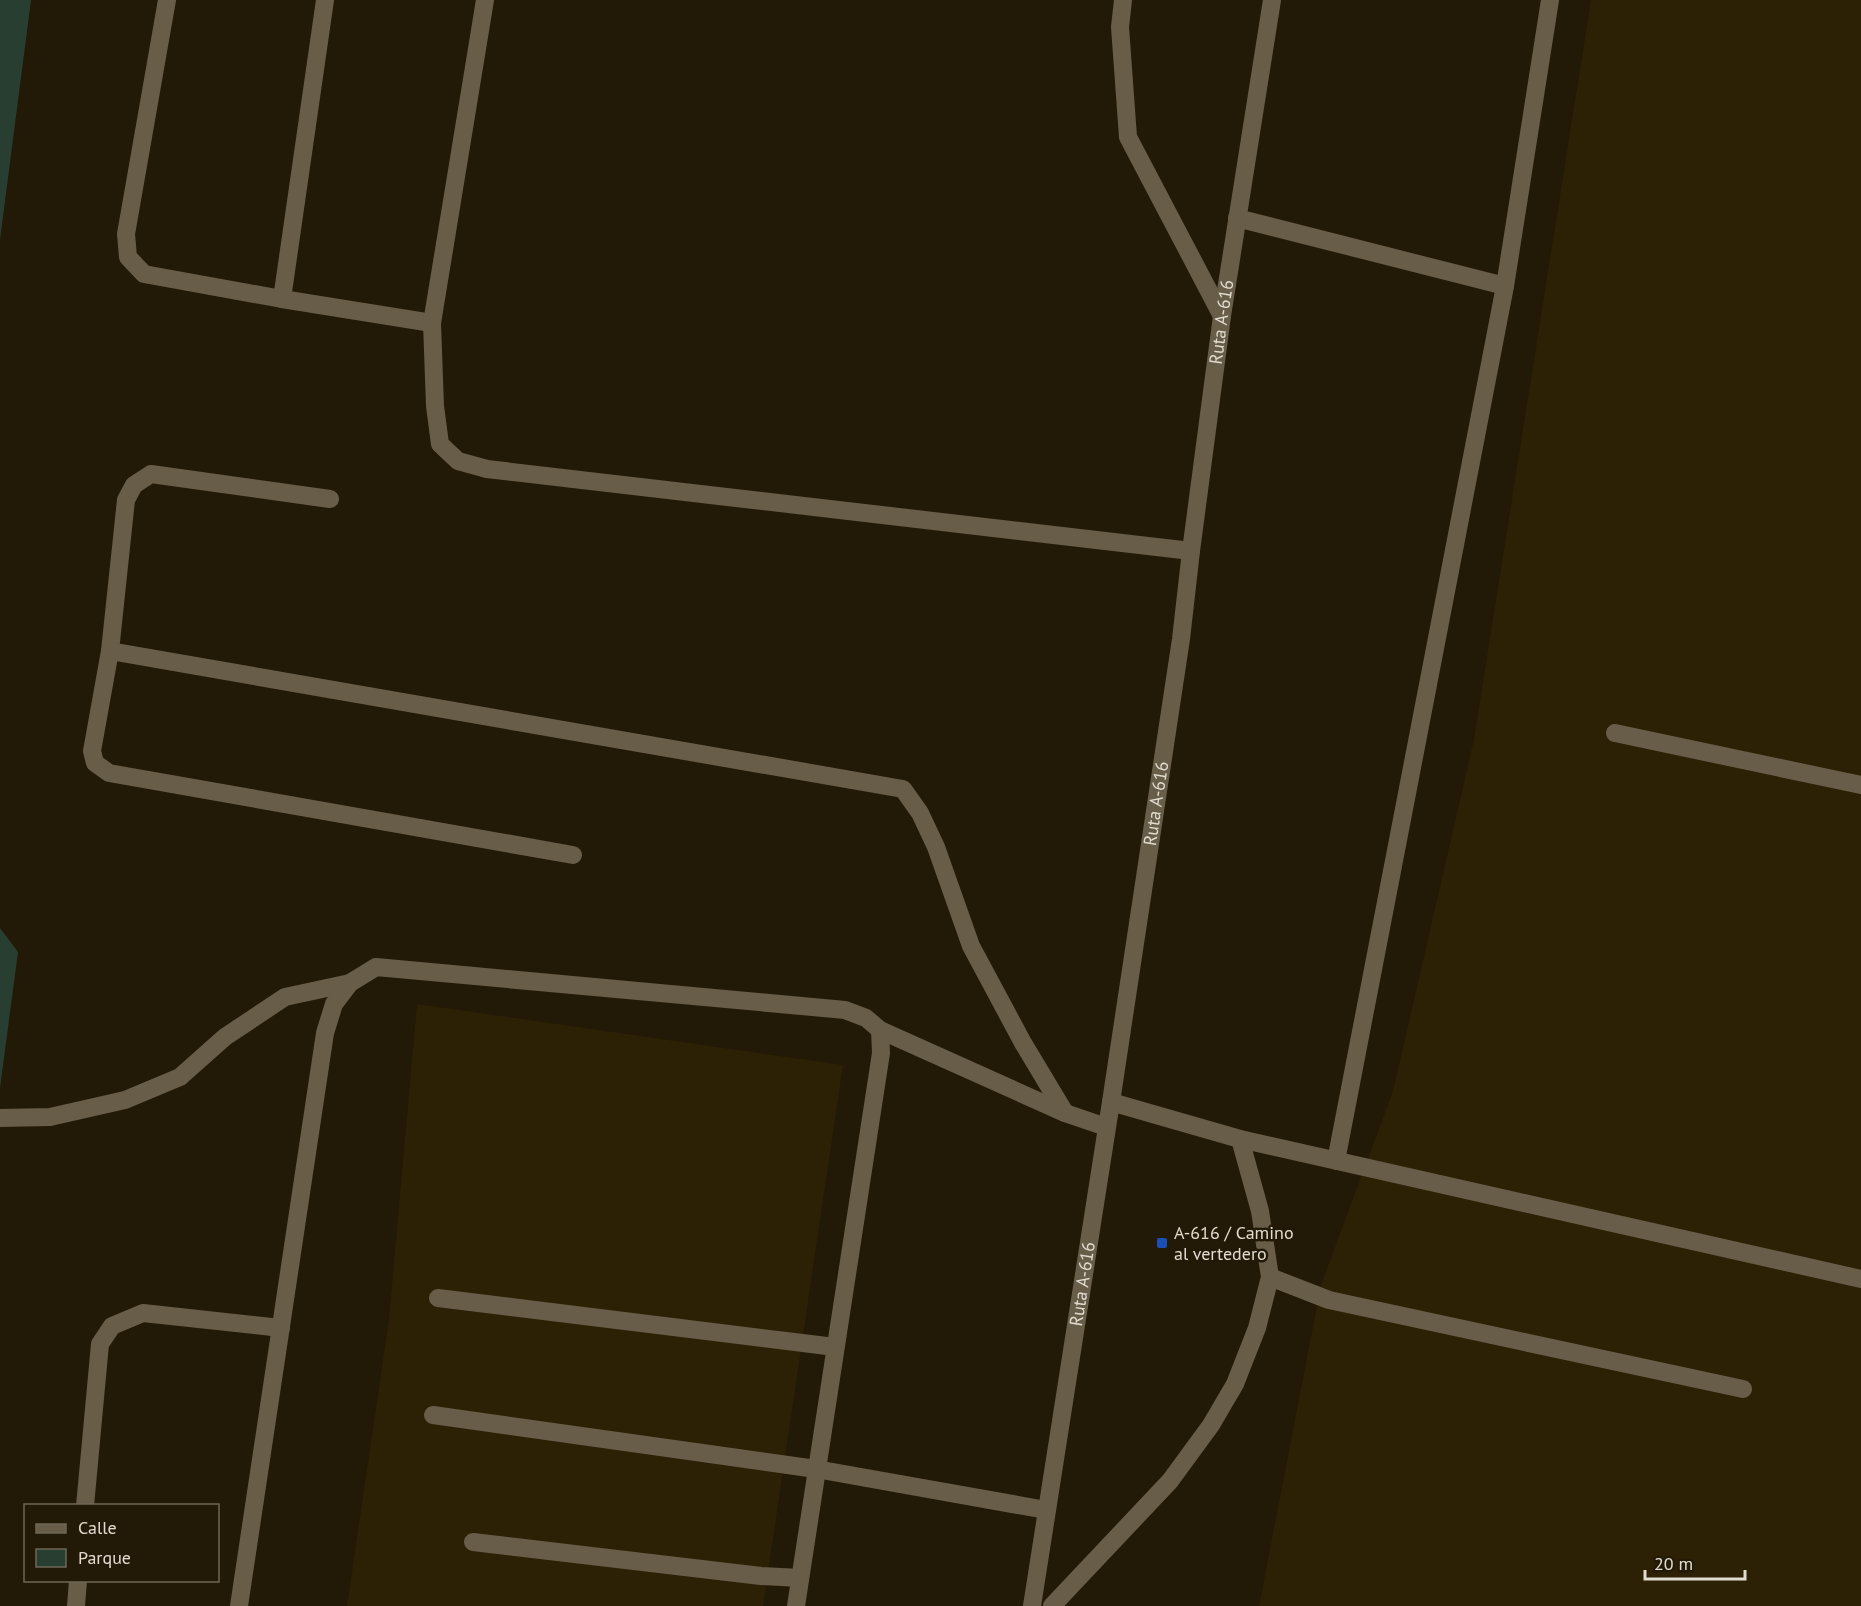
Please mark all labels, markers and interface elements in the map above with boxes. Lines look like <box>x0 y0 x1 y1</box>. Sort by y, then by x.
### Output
street label: Ruta A-616 <box>1204 278 1239 366</box>
street label: Ruta A-616 <box>1138 760 1173 847</box>
place label: A-616 / Camino al vertedero <box>1174 1221 1294 1265</box>
marker: A-616 / Camino al vertedero <box>1155 1236 1169 1250</box>
street label: Ruta A-616 <box>1064 1240 1100 1328</box>
legend <box>24 1504 219 1582</box>
text: Calle <box>78 1516 117 1539</box>
scale bar <box>1645 1543 1746 1581</box>
text: Parque <box>78 1546 131 1569</box>
text: 20 m <box>1654 1552 1693 1575</box>

